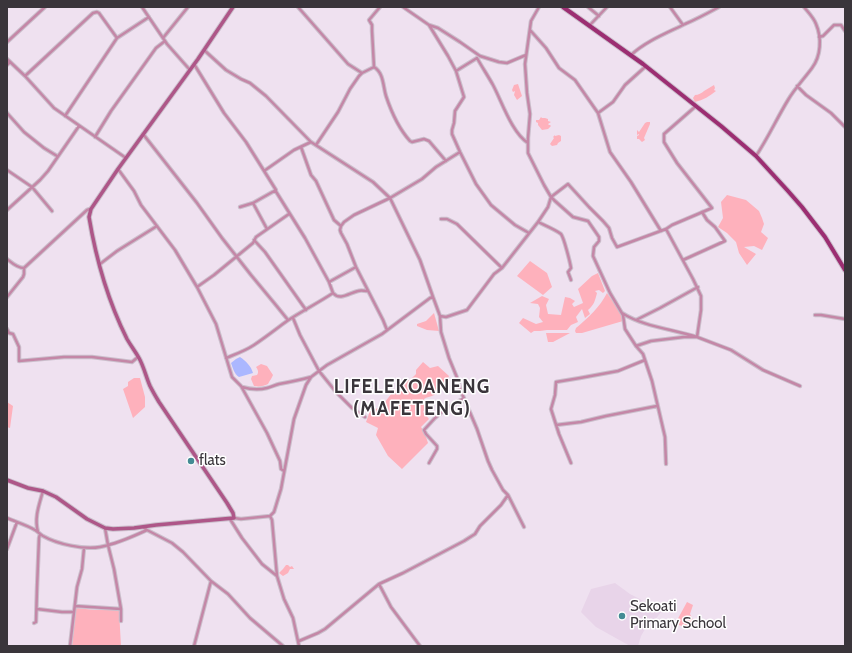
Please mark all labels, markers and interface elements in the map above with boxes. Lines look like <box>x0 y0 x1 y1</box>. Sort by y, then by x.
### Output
district label: LIFELEKOANENG (MAFETENG) <box>334 376 490 420</box>
place label: flats <box>199 452 226 470</box>
marker: flats <box>186 456 196 466</box>
place label: Sekoati Primary School <box>630 598 726 633</box>
marker: Sekoati Primary School <box>617 611 627 621</box>

